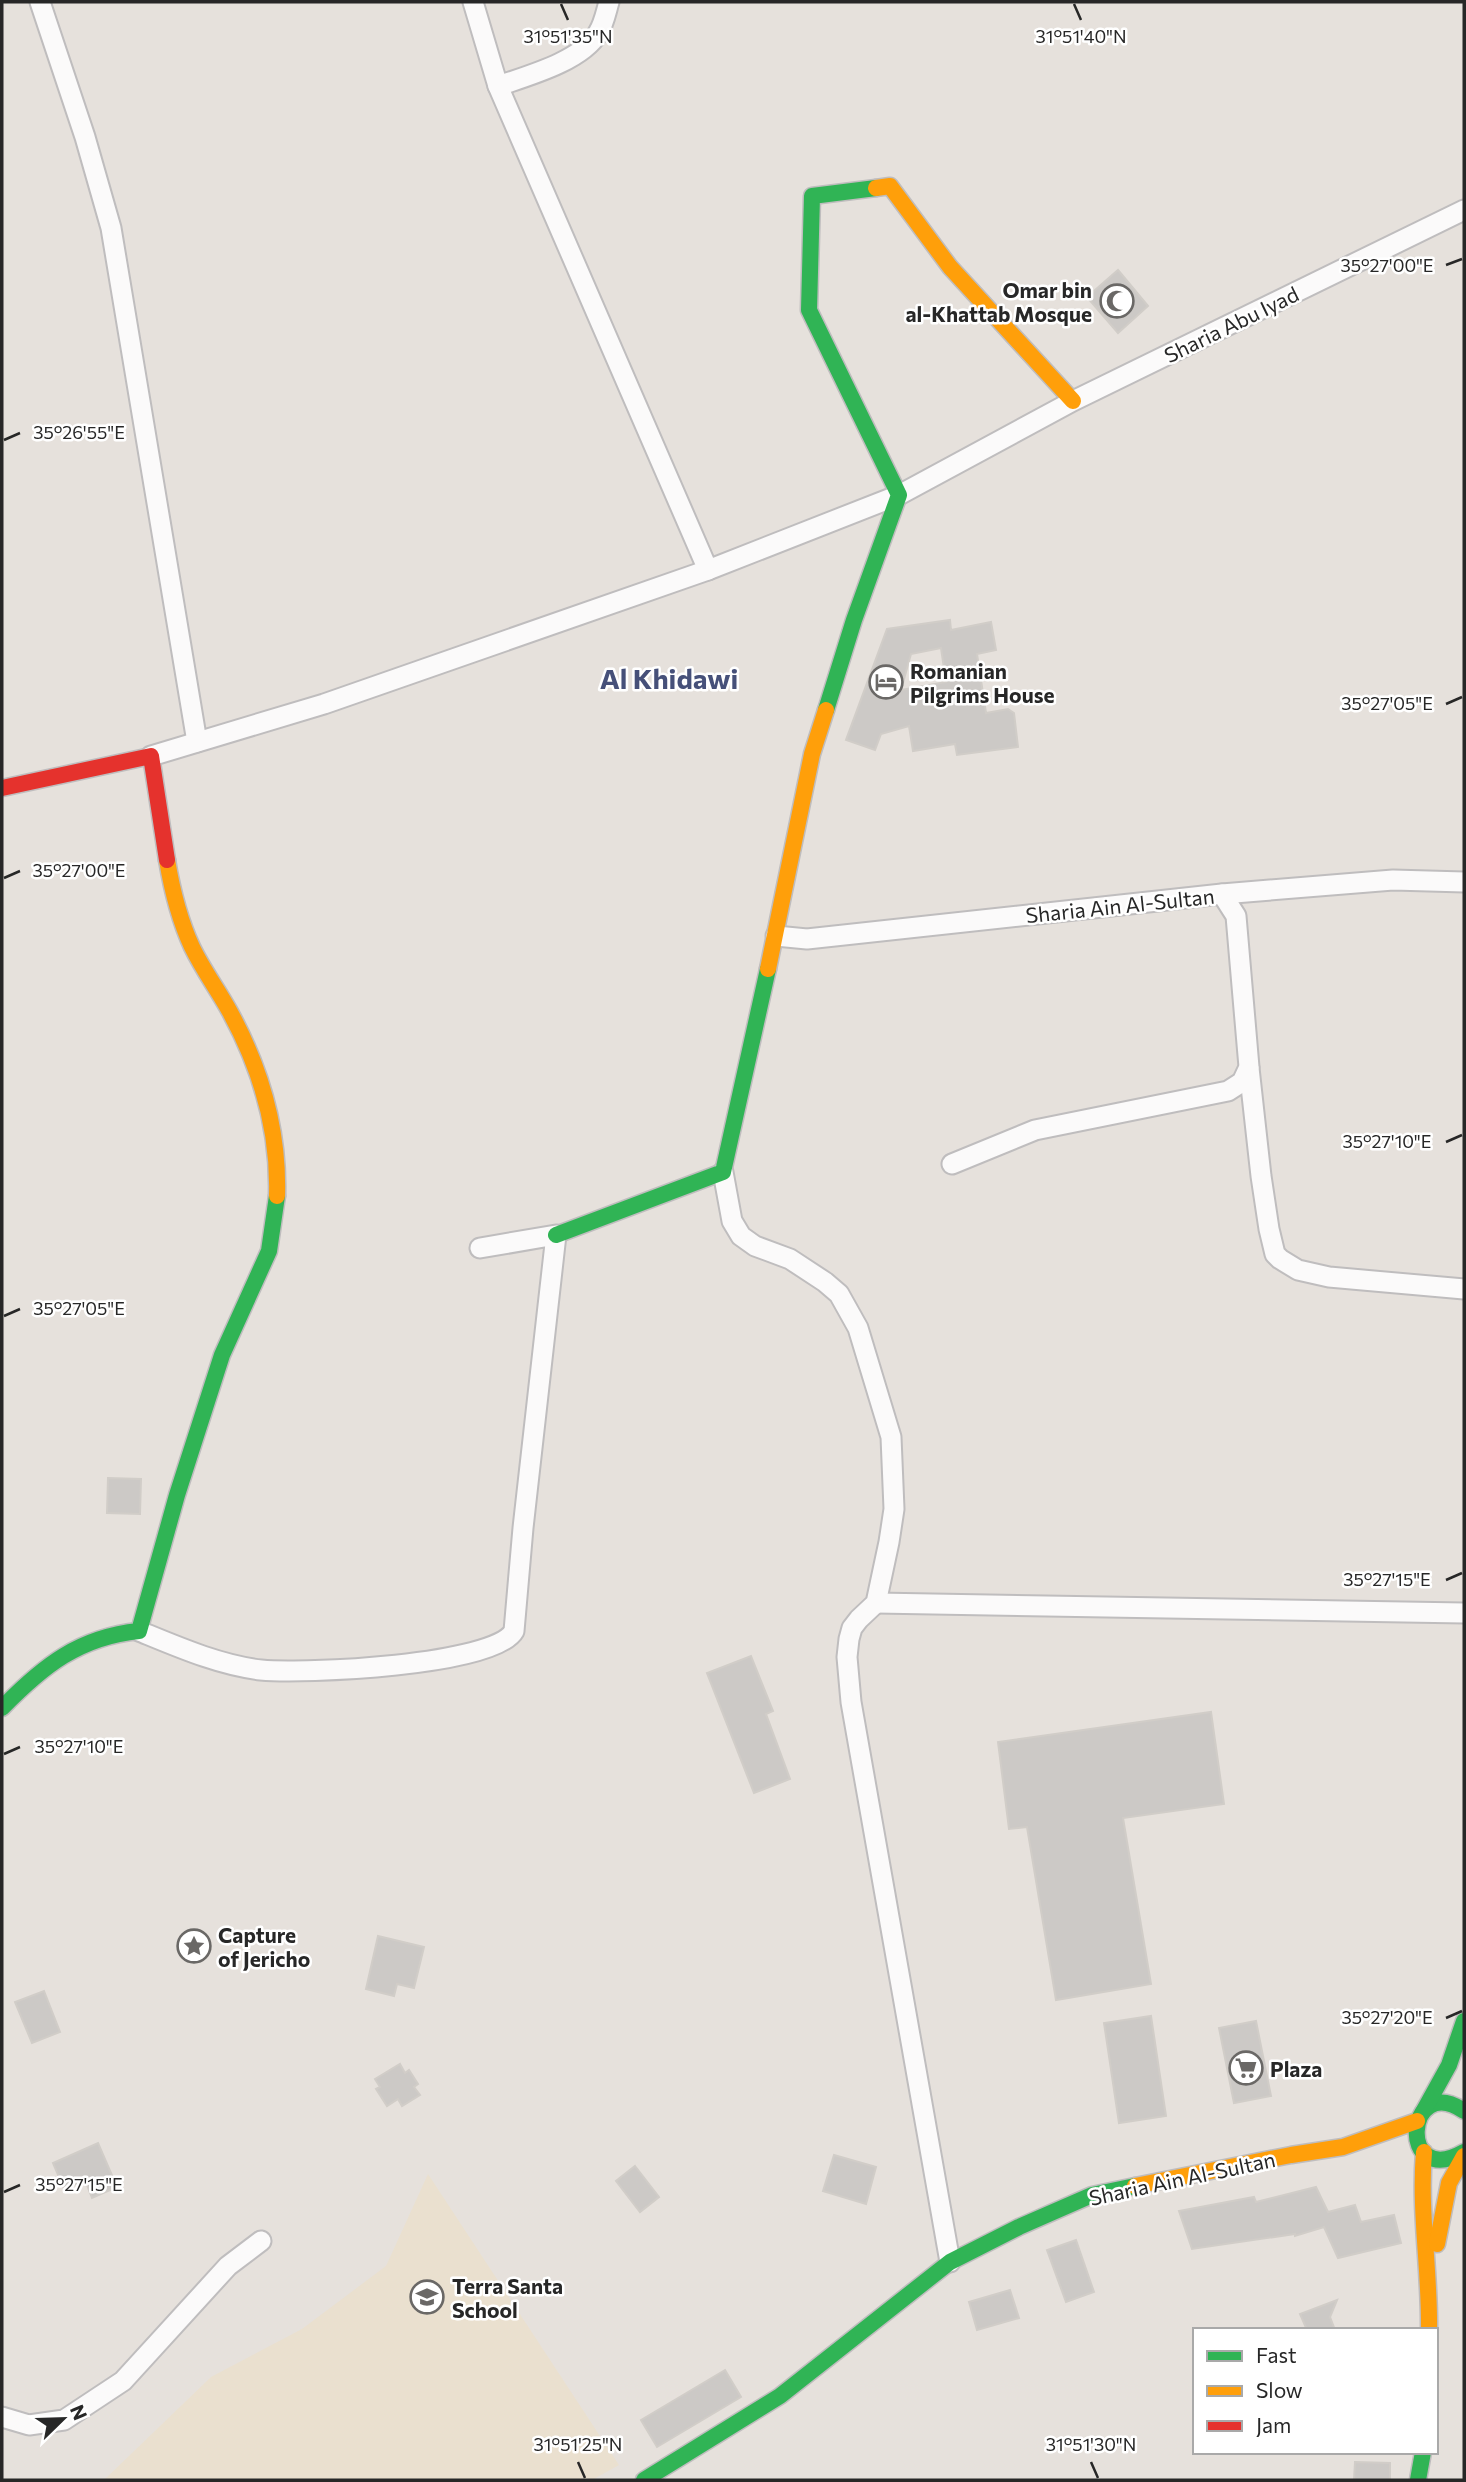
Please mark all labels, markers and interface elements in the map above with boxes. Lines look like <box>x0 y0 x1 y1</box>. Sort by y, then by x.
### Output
text: 31°51'35"N <box>523 25 613 47</box>
text: 31°51'40"N <box>1035 25 1127 47</box>
text: 35°27'00"E <box>1340 254 1434 276</box>
place label: Omar bin al-Khattab Mosque <box>906 277 1092 326</box>
street label: Sharia Abu Iyad <box>1160 281 1302 367</box>
mosque icon: Omar bin al-Khattab Mosque <box>1098 282 1136 320</box>
text: 35°26'55"E <box>33 421 125 443</box>
place label: Romanian Pilgrims House <box>910 658 1055 707</box>
district label: Al Khidawi <box>600 661 738 695</box>
hotel icon: Romanian Pilgrims House <box>867 663 905 701</box>
text: 35°27'05"E <box>1341 692 1433 714</box>
text: 35°27'00"E <box>32 859 126 881</box>
street label: Sharia Ain Al-Sultan <box>1024 883 1216 927</box>
text: 35°27'10"E <box>1343 1130 1431 1152</box>
text: 35°27'05"E <box>33 1297 125 1319</box>
text: 35°27'15"E <box>1343 1568 1431 1590</box>
text: 35°27'10"E <box>35 1735 123 1757</box>
place label: Capture of Jericho <box>218 1922 310 1971</box>
place icon: Capture of Jericho <box>175 1927 213 1965</box>
text: 35°27'20"E <box>1341 2006 1433 2028</box>
supermarket icon: Plaza <box>1227 2049 1265 2087</box>
place label: Plaza <box>1270 2056 1322 2081</box>
street label: Sharia Ain Al-Sultan <box>1087 2146 1277 2210</box>
text: 35°27'15"E <box>35 2173 123 2195</box>
place label: Terra Santa School <box>452 2273 563 2322</box>
school or university icon: Terra Santa School <box>408 2278 446 2316</box>
legend <box>1193 2328 1438 2454</box>
text: Fast <box>1256 2342 1297 2367</box>
text: Slow <box>1256 2377 1303 2402</box>
north arrow <box>28 2384 98 2454</box>
text: N <box>66 2401 92 2423</box>
text: Jam <box>1256 2412 1291 2437</box>
text: 31°51'25"N <box>534 2433 622 2455</box>
text: 31°51'30"N <box>1046 2433 1136 2455</box>

